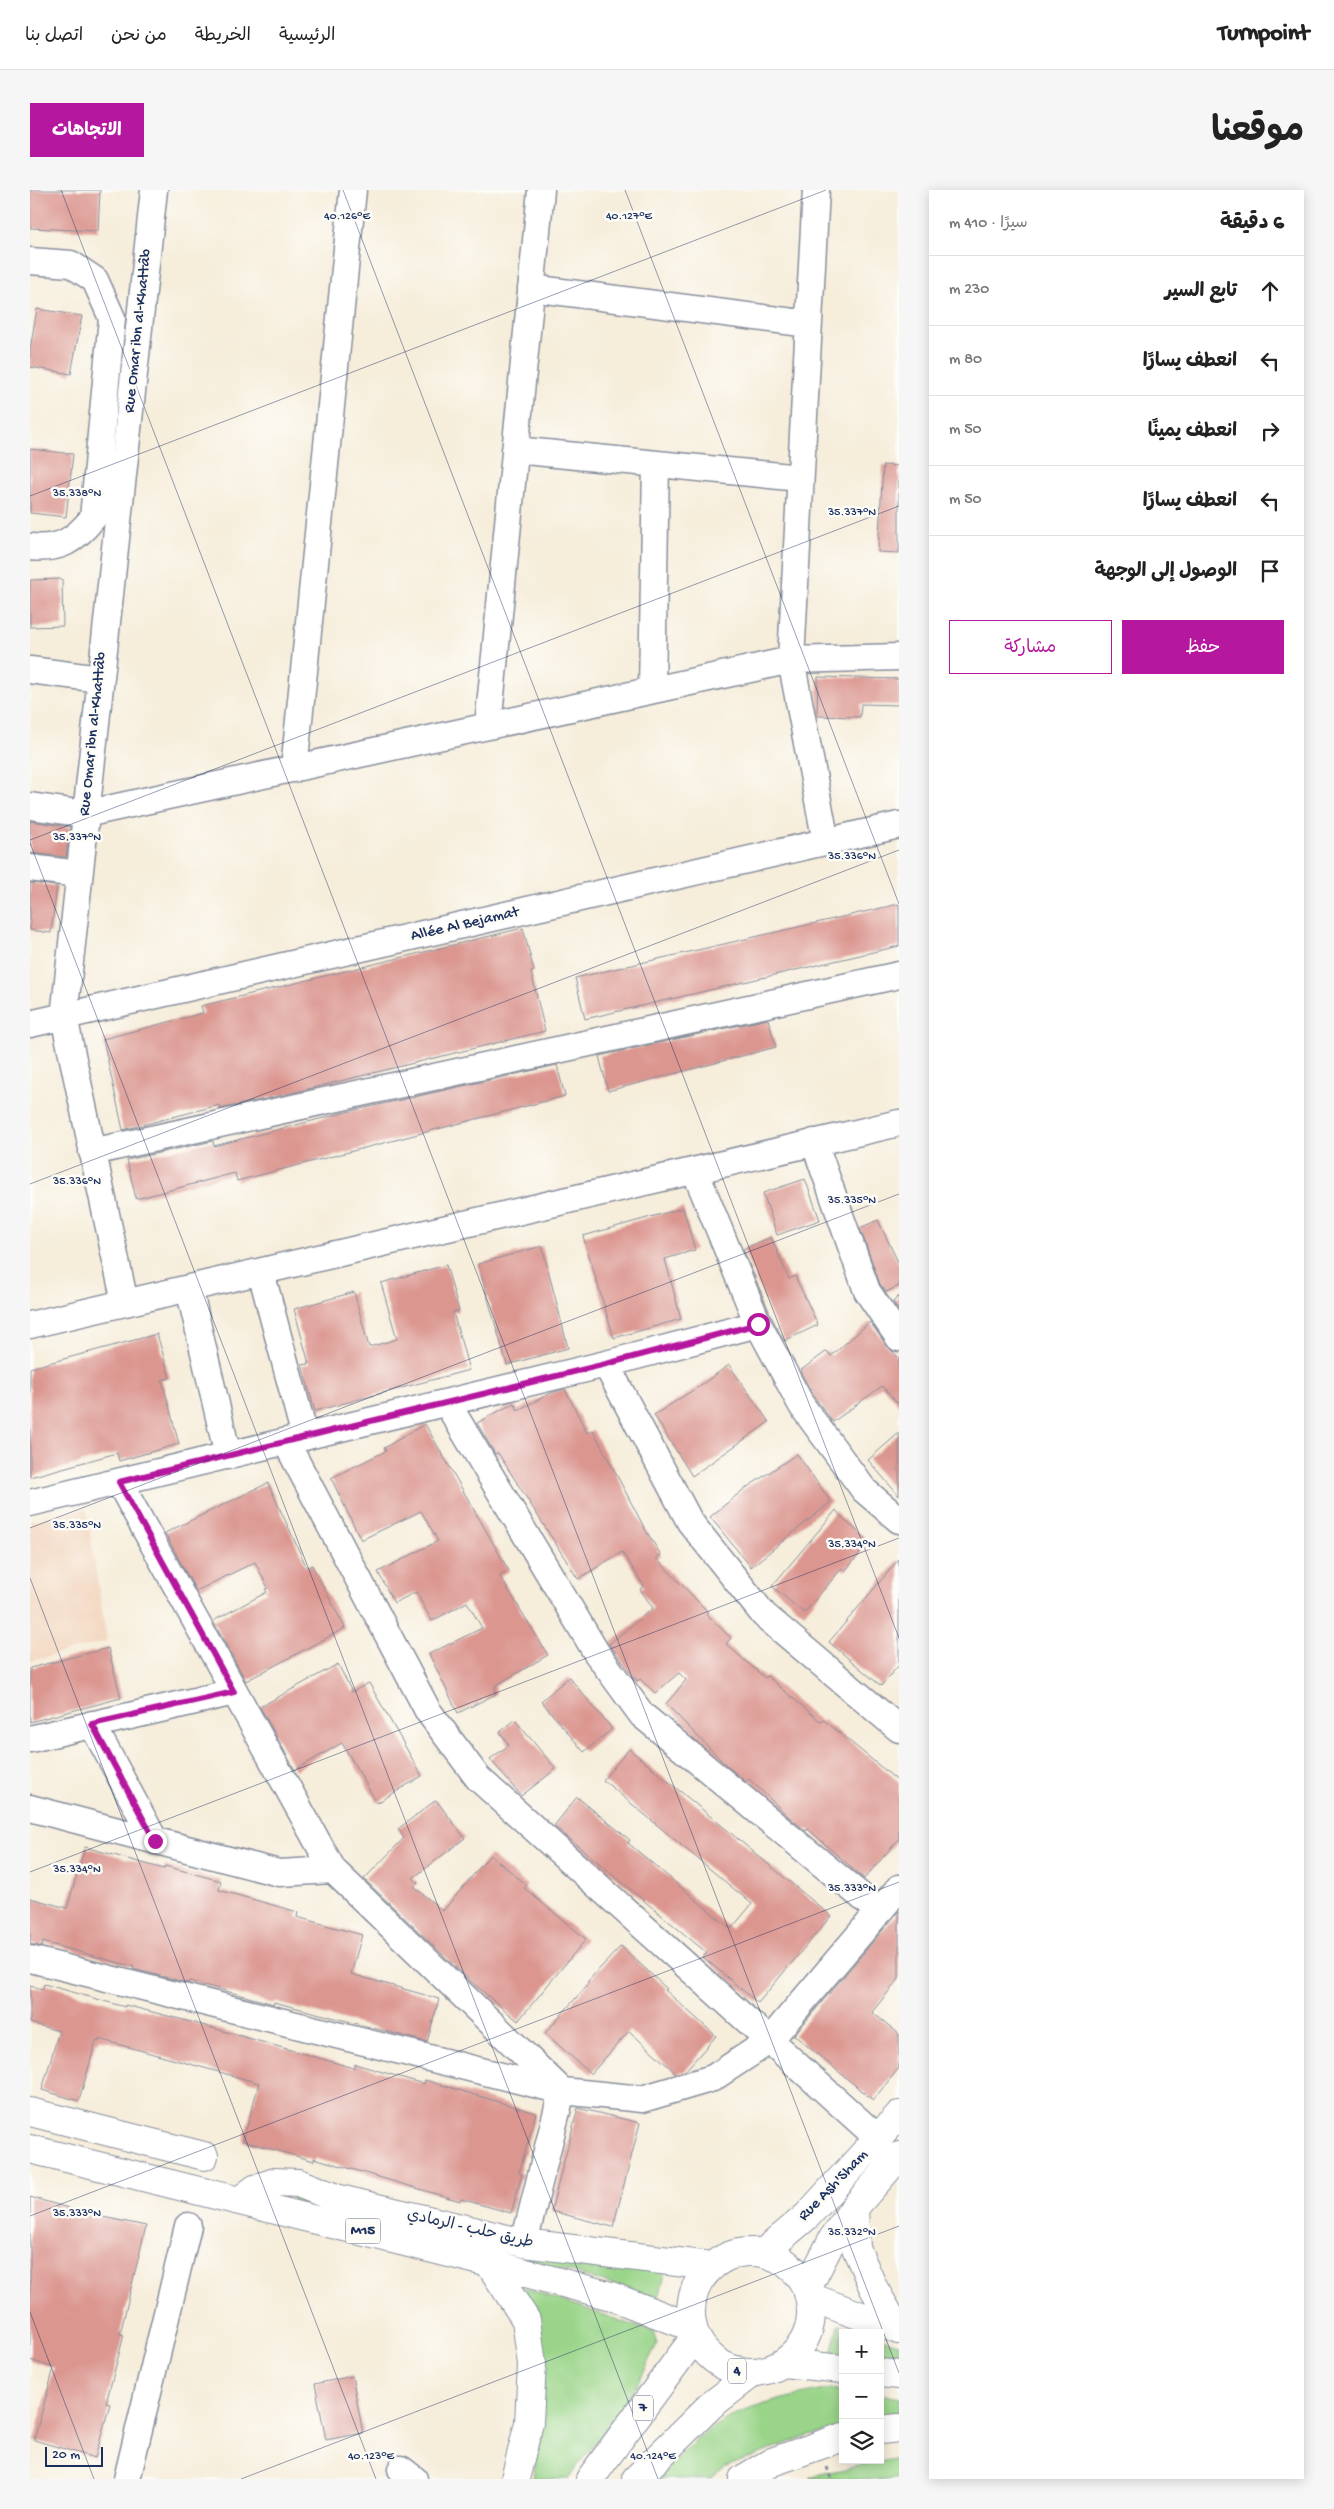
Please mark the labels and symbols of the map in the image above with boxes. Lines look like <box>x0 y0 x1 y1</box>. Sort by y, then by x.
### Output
text: 40.126°E <box>324 210 370 224</box>
text: 40.127°E <box>606 210 653 224</box>
street label: Rue Omar ibn al-Khattâb <box>121 248 157 414</box>
text: 35.338°N <box>52 487 101 501</box>
text: 35.337°N <box>827 506 876 520</box>
street label: Rue Omar ibn al-Khattâb <box>76 651 112 817</box>
text: 35.337°N <box>52 831 101 845</box>
text: 35.336°N <box>827 850 876 864</box>
street label: Allée Al Bejamat <box>409 903 522 947</box>
text: 35.336°N <box>52 1175 101 1189</box>
text: 35.335°N <box>827 1194 876 1208</box>
route start <box>747 1313 770 1336</box>
text: 35.335°N <box>52 1519 101 1533</box>
text: 35.334°N <box>827 1538 876 1552</box>
route end <box>144 1830 167 1853</box>
text: 35.334°N <box>52 1863 101 1877</box>
text: 35.333°N <box>827 1882 876 1896</box>
street label: Rue Ash'Sham <box>795 2146 873 2226</box>
street label: طريق حلب - الرمادي <box>405 2206 535 2254</box>
text: 35.333°N <box>52 2207 101 2221</box>
road number: M15 <box>346 2218 380 2244</box>
text: 35.332°N <box>827 2226 876 2240</box>
road number: 4 <box>728 2358 746 2384</box>
road number: 7 <box>633 2396 653 2420</box>
scale bar <box>45 2444 102 2467</box>
text: 40.123°E <box>348 2450 395 2464</box>
text: 40.124°E <box>630 2450 676 2464</box>

